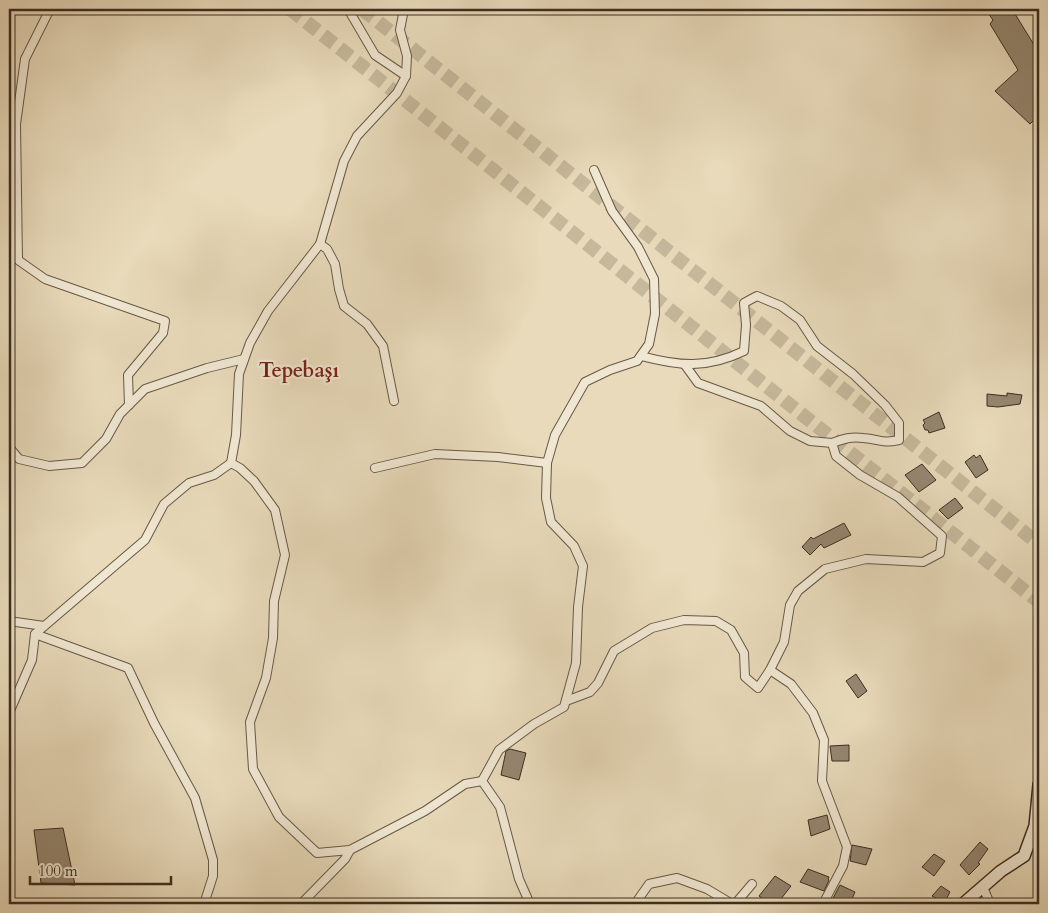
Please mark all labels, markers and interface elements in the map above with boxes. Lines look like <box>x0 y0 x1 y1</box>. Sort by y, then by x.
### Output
district label: Tepebaşı <box>259 356 340 385</box>
scale bar <box>30 853 171 885</box>
text: 100 m <box>38 861 78 881</box>

